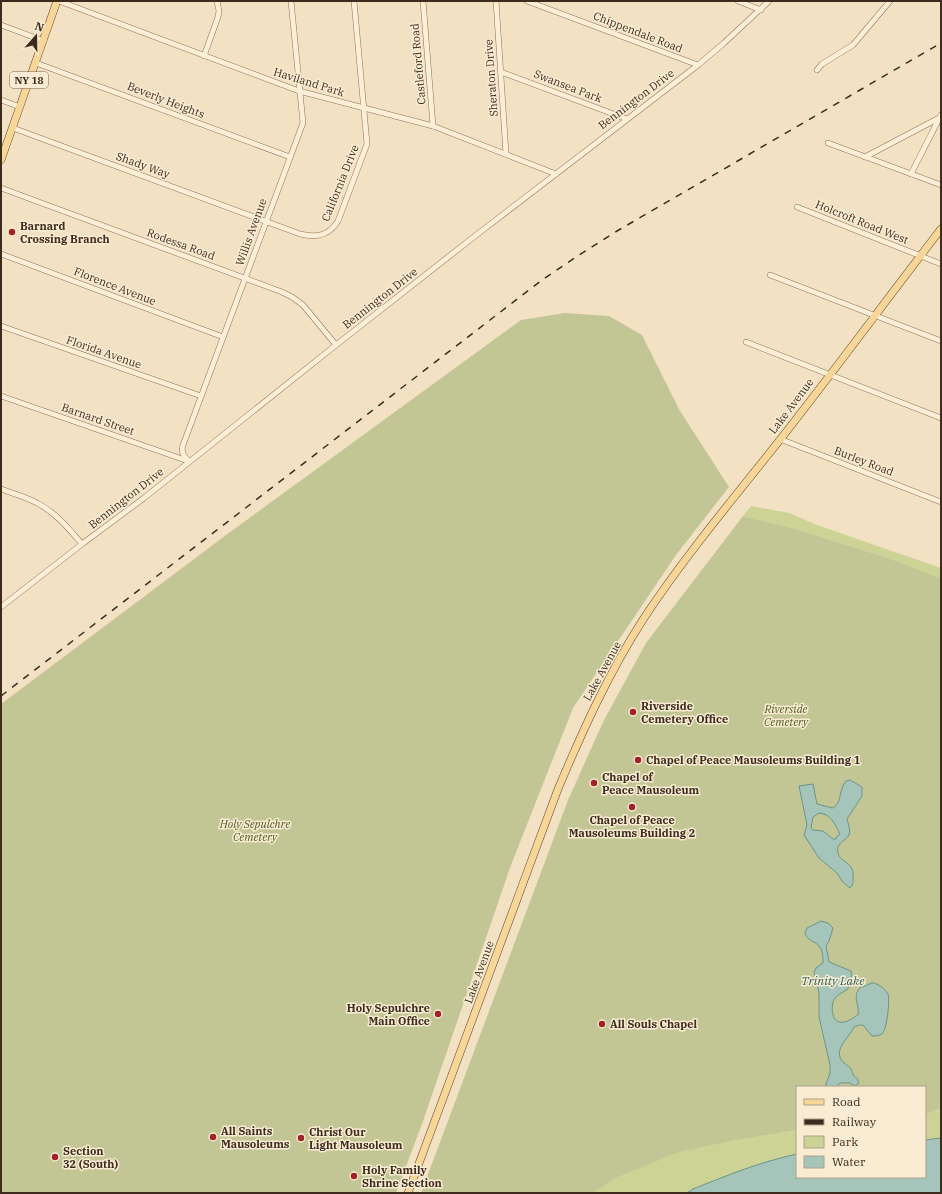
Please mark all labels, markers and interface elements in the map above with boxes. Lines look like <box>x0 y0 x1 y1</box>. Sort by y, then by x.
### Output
street label: Chippendale Road <box>591 9 685 56</box>
north arrow <box>16 16 56 56</box>
text: N <box>33 19 46 35</box>
street label: Castleford Road <box>407 22 429 105</box>
street label: Sheraton Drive <box>481 39 501 117</box>
street label: Haviland Park <box>272 65 347 100</box>
street label: Bennington Drive <box>595 66 677 132</box>
street label: Swansea Park <box>532 67 605 106</box>
road number: NY 18 <box>10 72 48 88</box>
street label: Beverly Heights <box>125 79 207 121</box>
street label: California Drive <box>318 143 362 223</box>
street label: Shady Way <box>114 149 172 181</box>
street label: Willis Avenue <box>232 196 270 268</box>
street label: Holcroft Road West <box>813 197 911 247</box>
place label: Barnard Crossing Branch <box>20 219 110 246</box>
street label: Rodessa Road <box>145 225 217 263</box>
marker: Barnard Crossing Branch <box>7 227 17 237</box>
street label: Florence Avenue <box>72 264 158 308</box>
street label: Bennington Drive <box>340 264 420 332</box>
street label: Florida Avenue <box>65 333 144 371</box>
street label: Lake Avenue <box>766 375 816 437</box>
street label: Barnard Street <box>60 400 136 438</box>
street label: Burley Road <box>832 443 896 479</box>
street label: Bennington Drive <box>86 464 166 532</box>
street label: Lake Avenue <box>580 639 624 703</box>
place label: Riverside Cemetery Office <box>641 699 728 726</box>
park label: Riverside Cemetery <box>763 702 809 729</box>
marker: Riverside Cemetery Office <box>628 707 638 717</box>
place label: Chapel of Peace Mausoleums Building 1 <box>646 753 861 767</box>
marker: Chapel of Peace Mausoleums Building 1 <box>633 755 643 765</box>
place label: Chapel of Peace Mausoleum <box>602 770 700 797</box>
marker: Chapel of Peace Mausoleum <box>589 778 599 788</box>
marker: Chapel of Peace Mausoleums Building 2 <box>627 802 637 812</box>
place label: Chapel of Peace Mausoleums Building 2 <box>569 813 695 840</box>
park label: Holy Sepulchre Cemetery <box>219 817 290 844</box>
street label: Lake Avenue <box>461 939 497 1005</box>
water label: Trinity Lake <box>801 973 865 988</box>
place label: Holy Sepulchre Main Office <box>347 1001 430 1028</box>
marker: Holy Sepulchre Main Office <box>433 1009 443 1019</box>
place label: All Souls Chapel <box>610 1017 698 1031</box>
marker: All Souls Chapel <box>597 1019 607 1029</box>
legend <box>796 1086 926 1178</box>
text: Road <box>832 1094 861 1109</box>
text: Railway <box>832 1114 877 1129</box>
place label: All Saints Mausoleums <box>221 1124 290 1151</box>
place label: Christ Our Light Mausoleum <box>309 1125 403 1152</box>
marker: All Saints Mausoleums <box>208 1132 218 1142</box>
marker: Christ Our Light Mausoleum <box>296 1133 306 1143</box>
text: Park <box>832 1134 858 1149</box>
place label: Section 32 (South) <box>63 1144 118 1171</box>
marker: Section 32 (South) <box>50 1152 60 1162</box>
text: Water <box>832 1154 866 1169</box>
place label: Holy Family Shrine Section <box>362 1163 442 1190</box>
marker: Holy Family Shrine Section <box>349 1171 359 1181</box>

